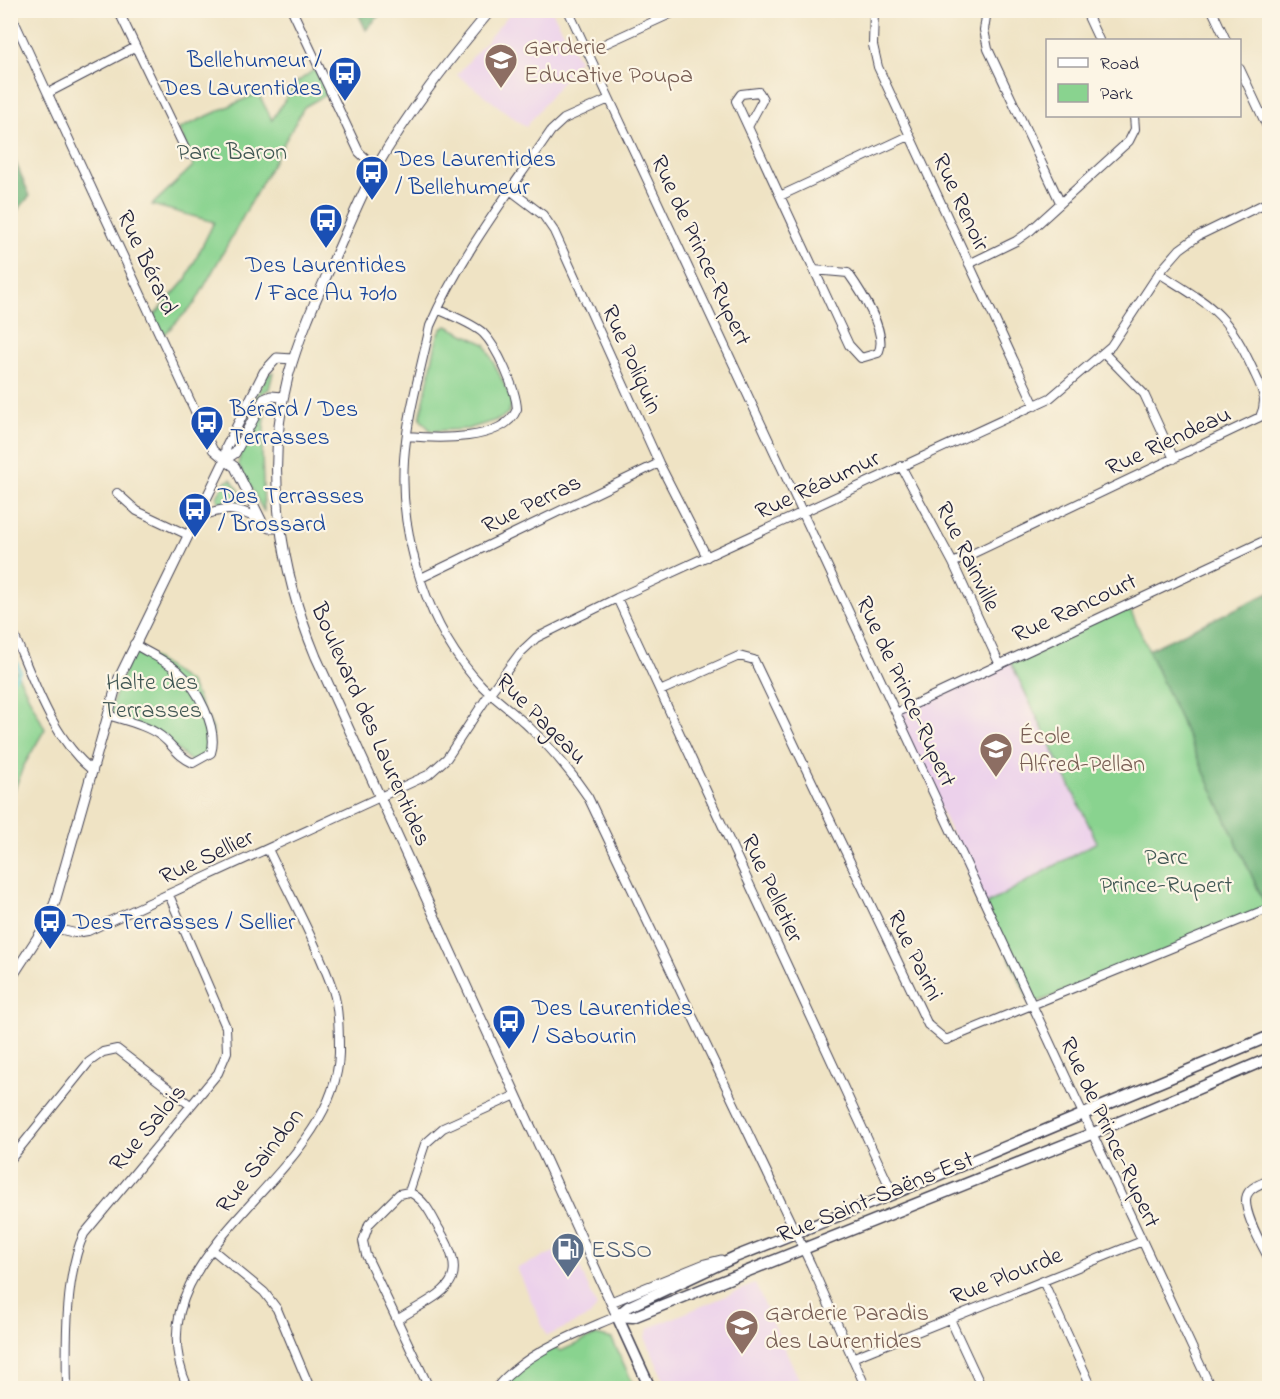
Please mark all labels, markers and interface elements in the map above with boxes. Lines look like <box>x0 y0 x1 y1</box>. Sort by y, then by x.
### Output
place label: Garderie Educative Poupa <box>524 31 693 94</box>
legend <box>1046 39 1241 117</box>
school or university icon: Garderie Educative Poupa <box>483 42 519 89</box>
place label: Bellehumeur / Des Laurentides <box>160 44 323 107</box>
text: Road <box>1100 52 1139 78</box>
bus stop icon: Bellehumeur / Des Laurentides <box>327 55 363 102</box>
text: Park <box>1100 82 1133 108</box>
park label: Parc Baron <box>177 136 287 171</box>
place label: Des Laurentides / Bellehumeur <box>394 143 556 206</box>
street label: Rue Renoir <box>922 149 998 258</box>
street label: Rue de Prince-Rupert <box>640 150 759 352</box>
bus stop icon: Des Laurentides / Bellehumeur <box>354 154 390 201</box>
bus stop icon: Des Laurentides / Face Au 7010 <box>308 202 344 249</box>
street label: Rue Bérard <box>106 205 185 322</box>
place label: Des Laurentides / Face Au 7010 <box>245 249 406 312</box>
street label: Rue Poliquin <box>591 300 670 420</box>
place label: Bérard / Des Terrasses <box>229 393 358 456</box>
street label: Rue Riendeau <box>1101 398 1238 487</box>
bus stop icon: Bérard / Des Terrasses <box>189 404 225 451</box>
street label: Rue Réaumur <box>750 442 887 530</box>
street label: Rue Perras <box>476 466 588 544</box>
place label: Des Terrasses / Brossard <box>217 480 364 543</box>
bus stop icon: Des Terrasses / Brossard <box>177 491 213 538</box>
street label: Rue Rainville <box>925 496 1009 618</box>
street label: Rue Rancourt <box>1007 565 1143 653</box>
street label: Rue de Prince-Rupert <box>845 591 964 793</box>
street label: Boulevard des Laurentides <box>300 597 439 852</box>
park label: Halte des Terrasses <box>102 666 202 729</box>
street label: Rue Pageau <box>486 666 594 774</box>
place label: École Alfred-Pellan <box>1019 720 1145 783</box>
school or university icon: École Alfred-Pellan <box>978 731 1014 778</box>
street label: Rue Sellier <box>154 821 260 895</box>
street label: Rue Pelletier <box>730 829 811 950</box>
park label: Parc Prince-Rupert <box>1100 841 1232 904</box>
bus stop icon: Des Terrasses / Sellier <box>32 903 68 950</box>
street label: Rue Parini <box>877 905 951 1007</box>
place label: Des Terrasses / Sellier <box>72 906 296 941</box>
place label: Des Laurentides / Sabourin <box>531 992 693 1055</box>
bus stop icon: Des Laurentides / Sabourin <box>491 1003 527 1050</box>
street label: Rue de Prince-Rupert <box>1049 1032 1168 1234</box>
street label: Rue Salois <box>102 1077 196 1180</box>
street label: Rue Saindon <box>208 1101 314 1222</box>
street label: Rue Saint-Saëns Est <box>772 1143 980 1254</box>
fuel station icon: ESSO <box>550 1231 586 1278</box>
place label: ESSO <box>591 1234 652 1269</box>
street label: Rue Plourde <box>946 1239 1068 1316</box>
place label: Garderie Paradis des Laurentides <box>765 1297 929 1360</box>
school or university icon: Garderie Paradis des Laurentides <box>724 1308 760 1355</box>

